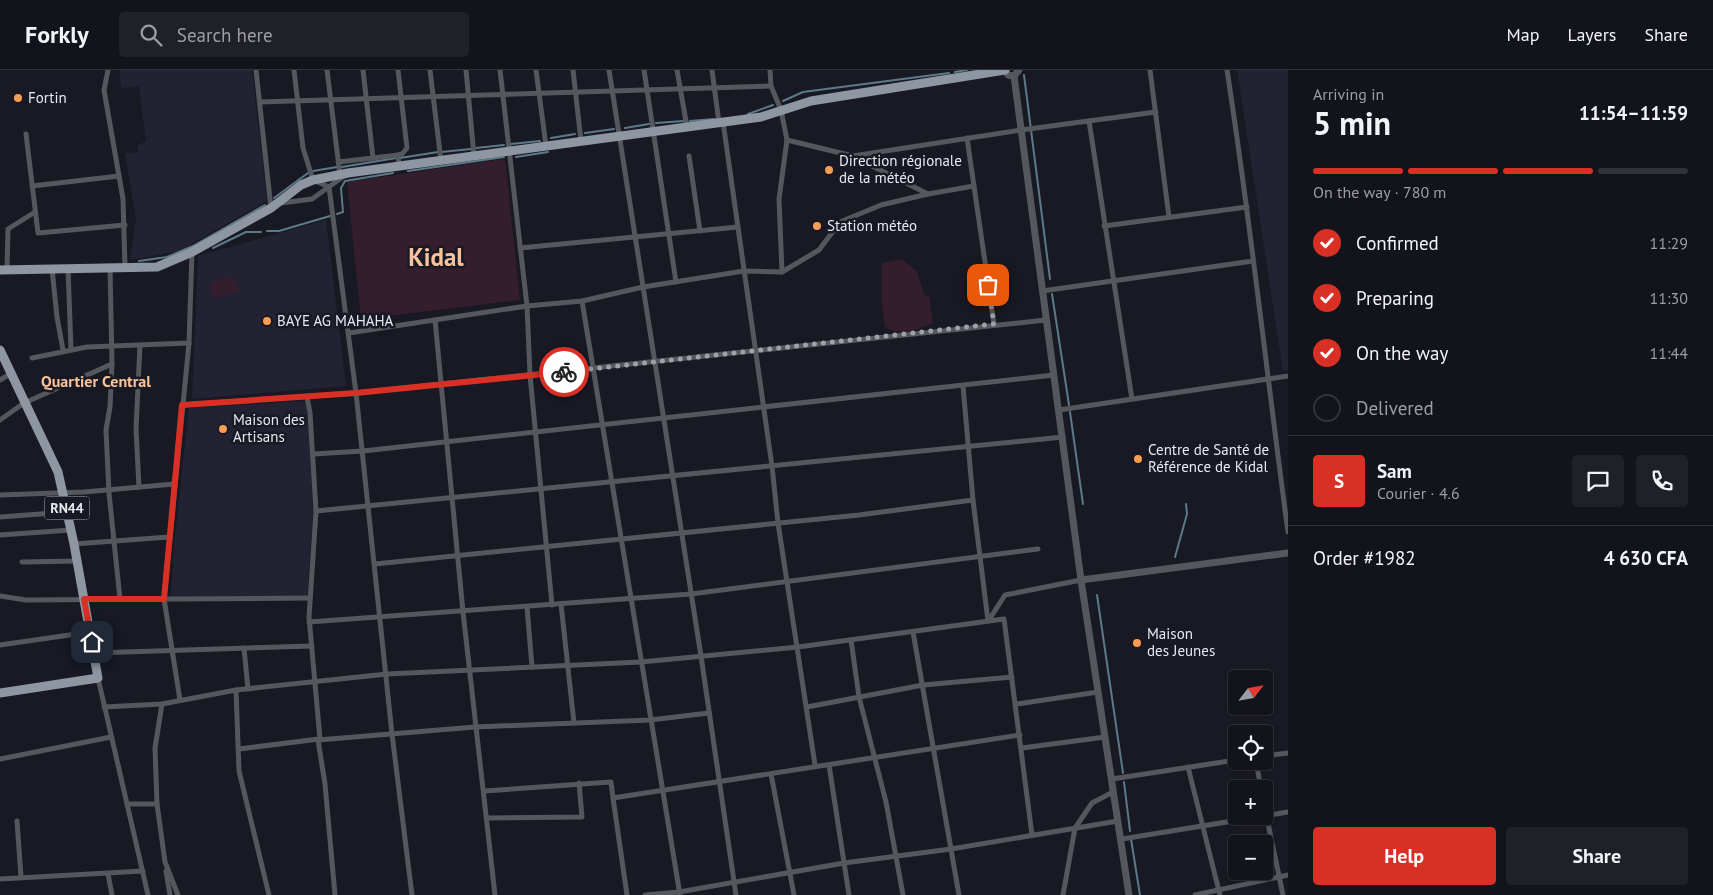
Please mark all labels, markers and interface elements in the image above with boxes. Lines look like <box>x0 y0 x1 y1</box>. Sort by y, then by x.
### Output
search box <box>119 12 469 57</box>
text: Forkly <box>25 19 89 50</box>
icon: search <box>137 21 165 49</box>
text: Search here <box>177 23 273 47</box>
text: Map <box>1507 23 1539 46</box>
text: Layers <box>1567 23 1616 46</box>
text: Share <box>1644 23 1688 46</box>
text: Arriving in <box>1313 84 1384 104</box>
place label: Fortin <box>28 88 67 107</box>
marker: Fortin <box>12 92 24 104</box>
text: 11:54–11:59 <box>1579 101 1688 125</box>
text: 5 min <box>1313 102 1391 144</box>
place label: Direction régionale de la météo <box>839 151 962 187</box>
marker: Direction régionale de la météo <box>823 164 835 176</box>
text: On the way · 780 m <box>1313 182 1446 202</box>
place label: Station météo <box>827 216 917 235</box>
marker: Station météo <box>811 220 823 232</box>
icon: check <box>1313 229 1341 257</box>
text: Confirmed <box>1356 231 1439 255</box>
text: 11:29 <box>1650 233 1688 253</box>
district label: Kidal <box>408 241 464 273</box>
pin <box>967 264 1009 306</box>
icon: bag <box>974 271 1002 299</box>
icon: check <box>1313 284 1341 312</box>
text: Preparing <box>1356 286 1434 310</box>
text: 11:30 <box>1650 288 1688 308</box>
place label: BAYE AG MAHAHA <box>277 311 394 330</box>
marker: BAYE AG MAHAHA <box>261 315 273 327</box>
icon: check <box>1313 339 1341 367</box>
text: On the way <box>1356 341 1448 365</box>
text: 11:44 <box>1650 343 1688 363</box>
courier <box>539 347 589 397</box>
icon: bike <box>550 358 578 386</box>
district label: Quartier Central <box>41 371 151 391</box>
text: Delivered <box>1356 396 1434 420</box>
place label: Maison des Artisans <box>233 410 305 446</box>
marker: Maison des Artisans <box>217 423 229 435</box>
place label: Centre de Santé de Référence de Kidal <box>1148 440 1269 476</box>
marker: Centre de Santé de Référence de Kidal <box>1132 453 1144 465</box>
button: chat <box>1572 455 1624 507</box>
button: phone <box>1636 455 1688 507</box>
text: Sam <box>1377 459 1412 483</box>
text: S <box>1334 469 1344 493</box>
text: Courier · 4.6 <box>1377 483 1460 503</box>
road number: RN44 <box>44 496 90 519</box>
text: Order #1982 <box>1313 546 1416 570</box>
text: 4 630 CFA <box>1604 546 1688 570</box>
pin <box>71 621 113 663</box>
place label: Maison des Jeunes <box>1147 624 1215 660</box>
icon: home <box>78 628 106 656</box>
marker: Maison des Jeunes <box>1131 637 1143 649</box>
north arrow <box>1228 670 1272 715</box>
map controls <box>1228 670 1273 880</box>
button: locate <box>1228 725 1273 770</box>
button: + <box>1228 780 1273 825</box>
button: Help <box>1313 827 1496 885</box>
button: Share <box>1506 827 1688 885</box>
button: − <box>1228 835 1273 880</box>

